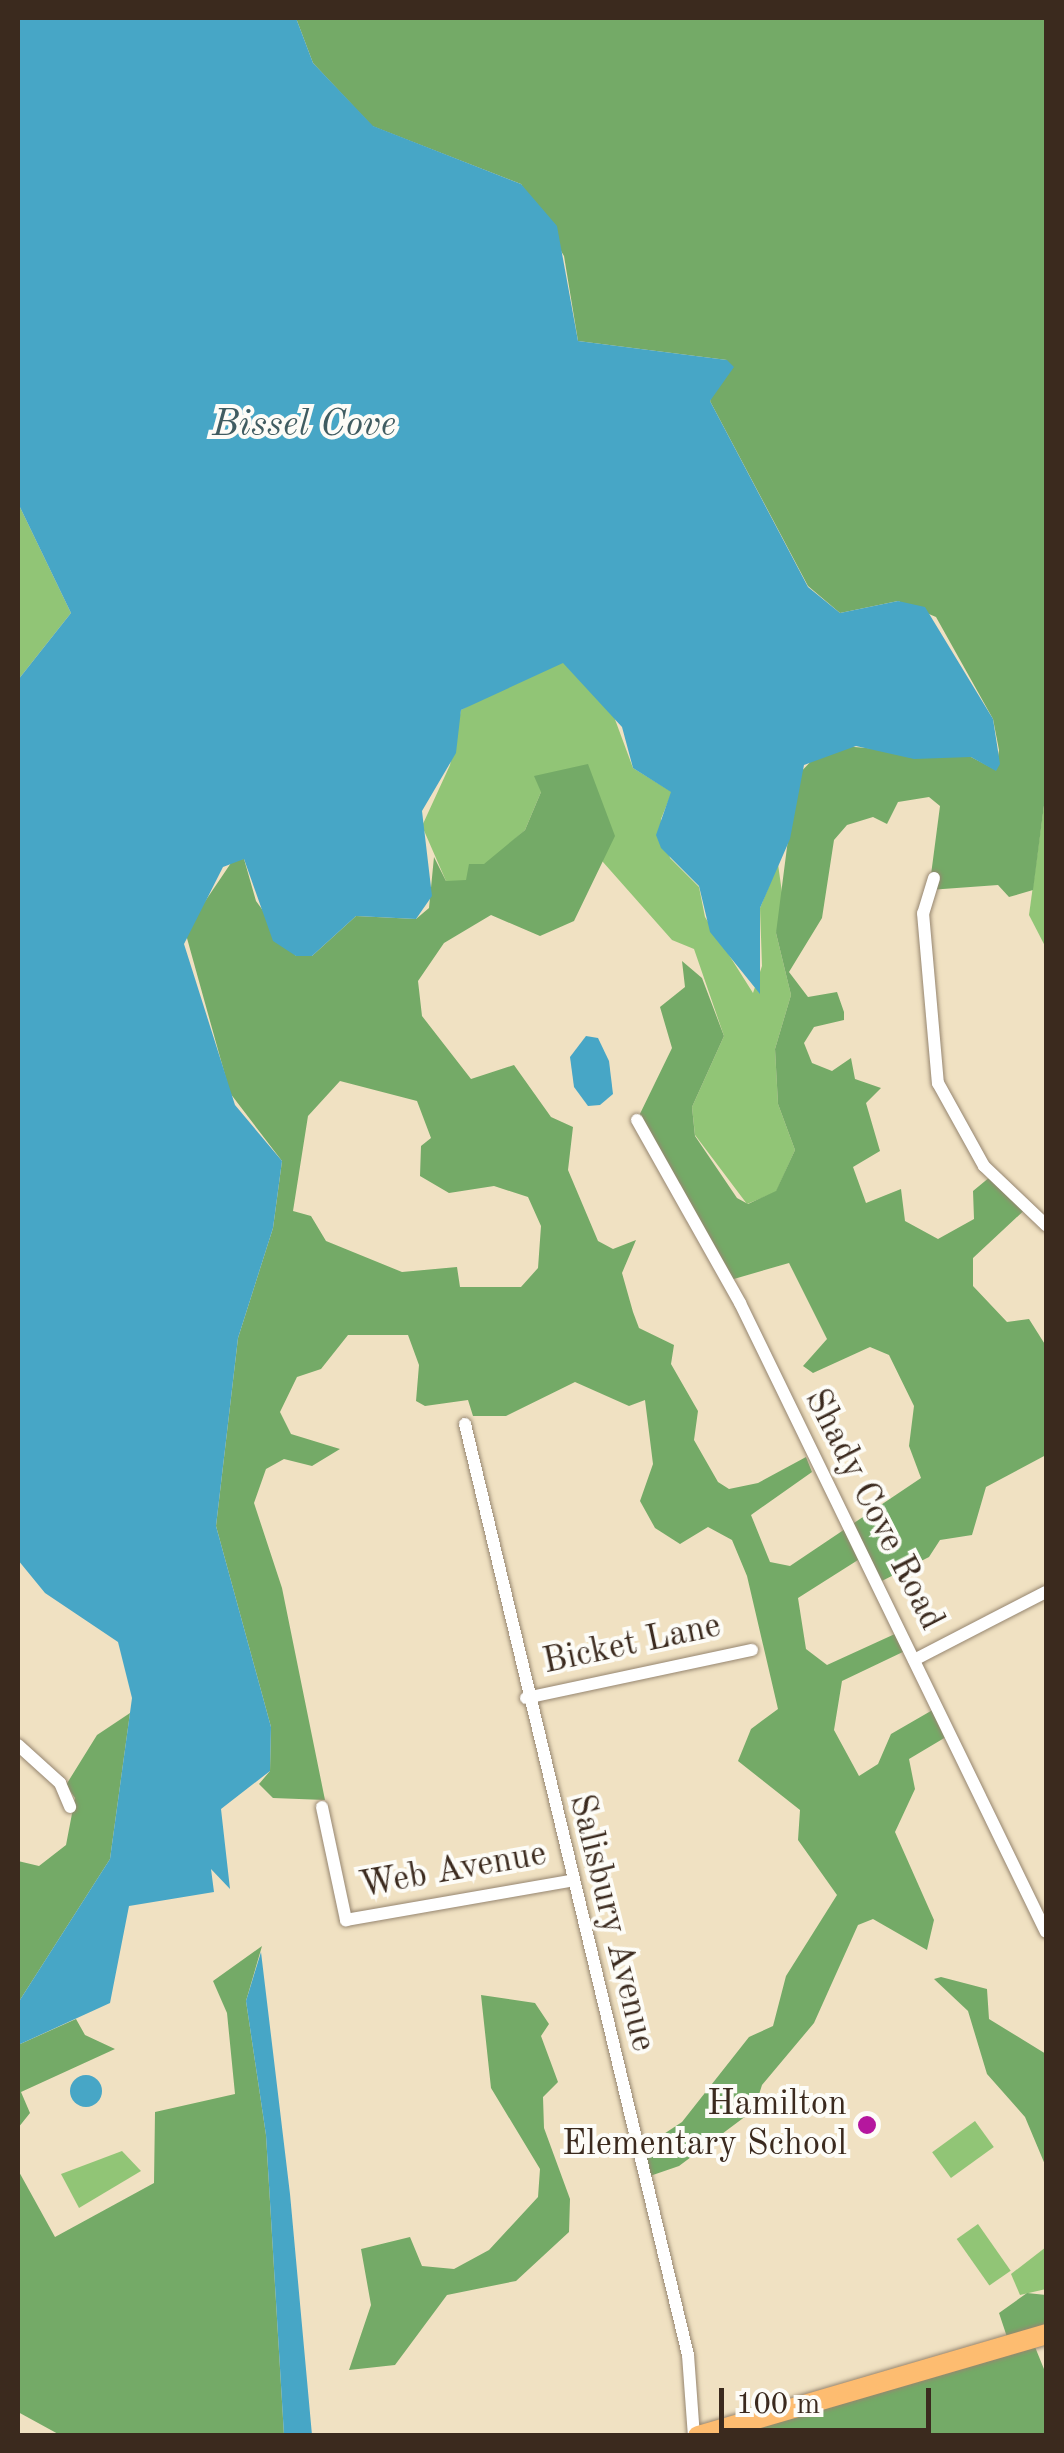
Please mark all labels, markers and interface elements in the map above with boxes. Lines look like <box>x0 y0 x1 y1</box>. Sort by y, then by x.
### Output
water label: Bissel Cove <box>212 403 396 449</box>
street label: Shady Cove Road <box>794 1383 952 1637</box>
street label: Bicket Lane <box>539 1606 725 1684</box>
street label: Salisbury Avenue <box>559 1790 663 2056</box>
street label: Web Avenue <box>356 1834 550 1908</box>
place label: Hamilton Elementary School <box>562 2084 847 2166</box>
marker: Hamilton Elementary School <box>856 2114 878 2136</box>
scale bar <box>724 2368 936 2430</box>
text: 100 m <box>736 2390 820 2420</box>

